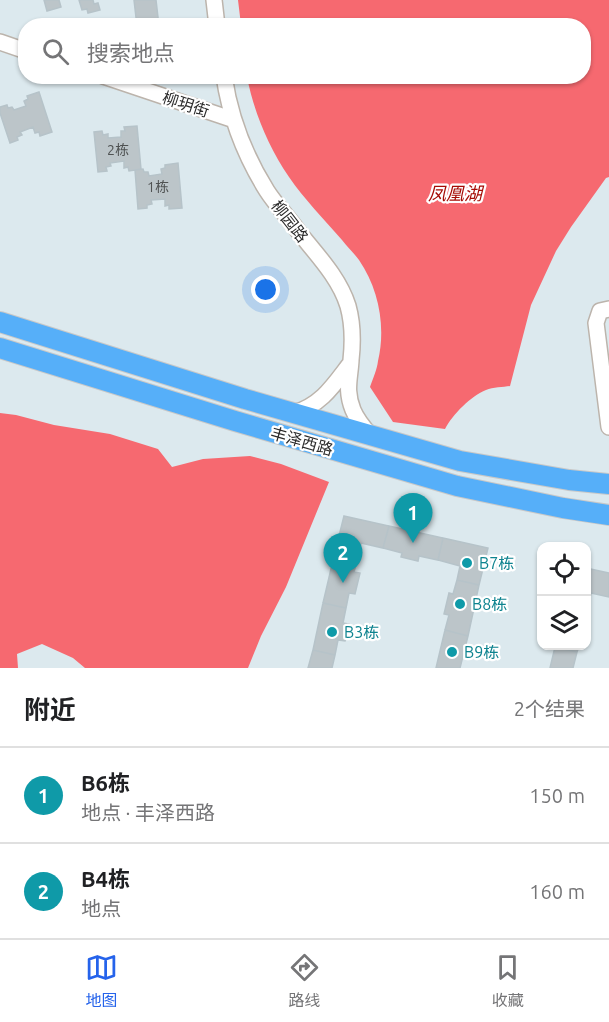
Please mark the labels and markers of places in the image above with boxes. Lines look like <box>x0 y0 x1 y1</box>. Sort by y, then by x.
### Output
pin: 1 <box>394 494 432 543</box>
pin: 2 <box>324 534 362 583</box>
place label: B7栋 <box>479 554 514 572</box>
marker: B7栋 <box>460 556 474 570</box>
place label: B8栋 <box>472 595 507 613</box>
marker: B8栋 <box>453 597 467 611</box>
place label: B3栋 <box>344 623 379 641</box>
marker: B3栋 <box>325 625 339 639</box>
place label: B9栋 <box>464 643 499 661</box>
marker: B9栋 <box>445 645 459 659</box>

